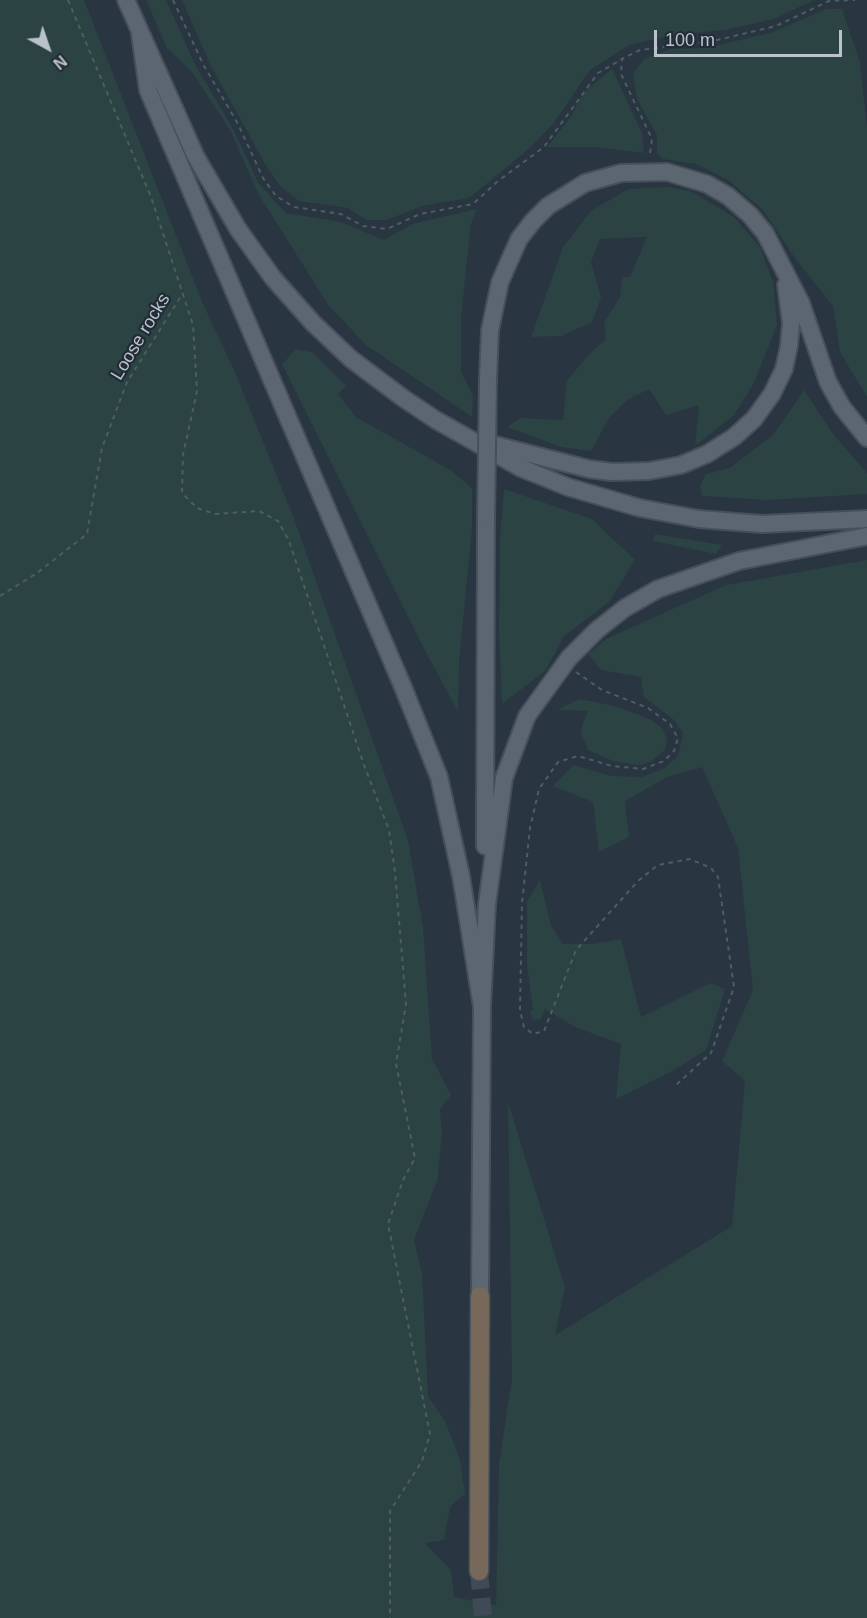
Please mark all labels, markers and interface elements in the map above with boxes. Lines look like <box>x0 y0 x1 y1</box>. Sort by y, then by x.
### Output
north arrow <box>18 18 78 78</box>
scale bar <box>657 18 844 56</box>
text: 100 m <box>665 30 715 50</box>
text: N <box>50 52 70 72</box>
street label: Loose rocks <box>107 290 175 384</box>

